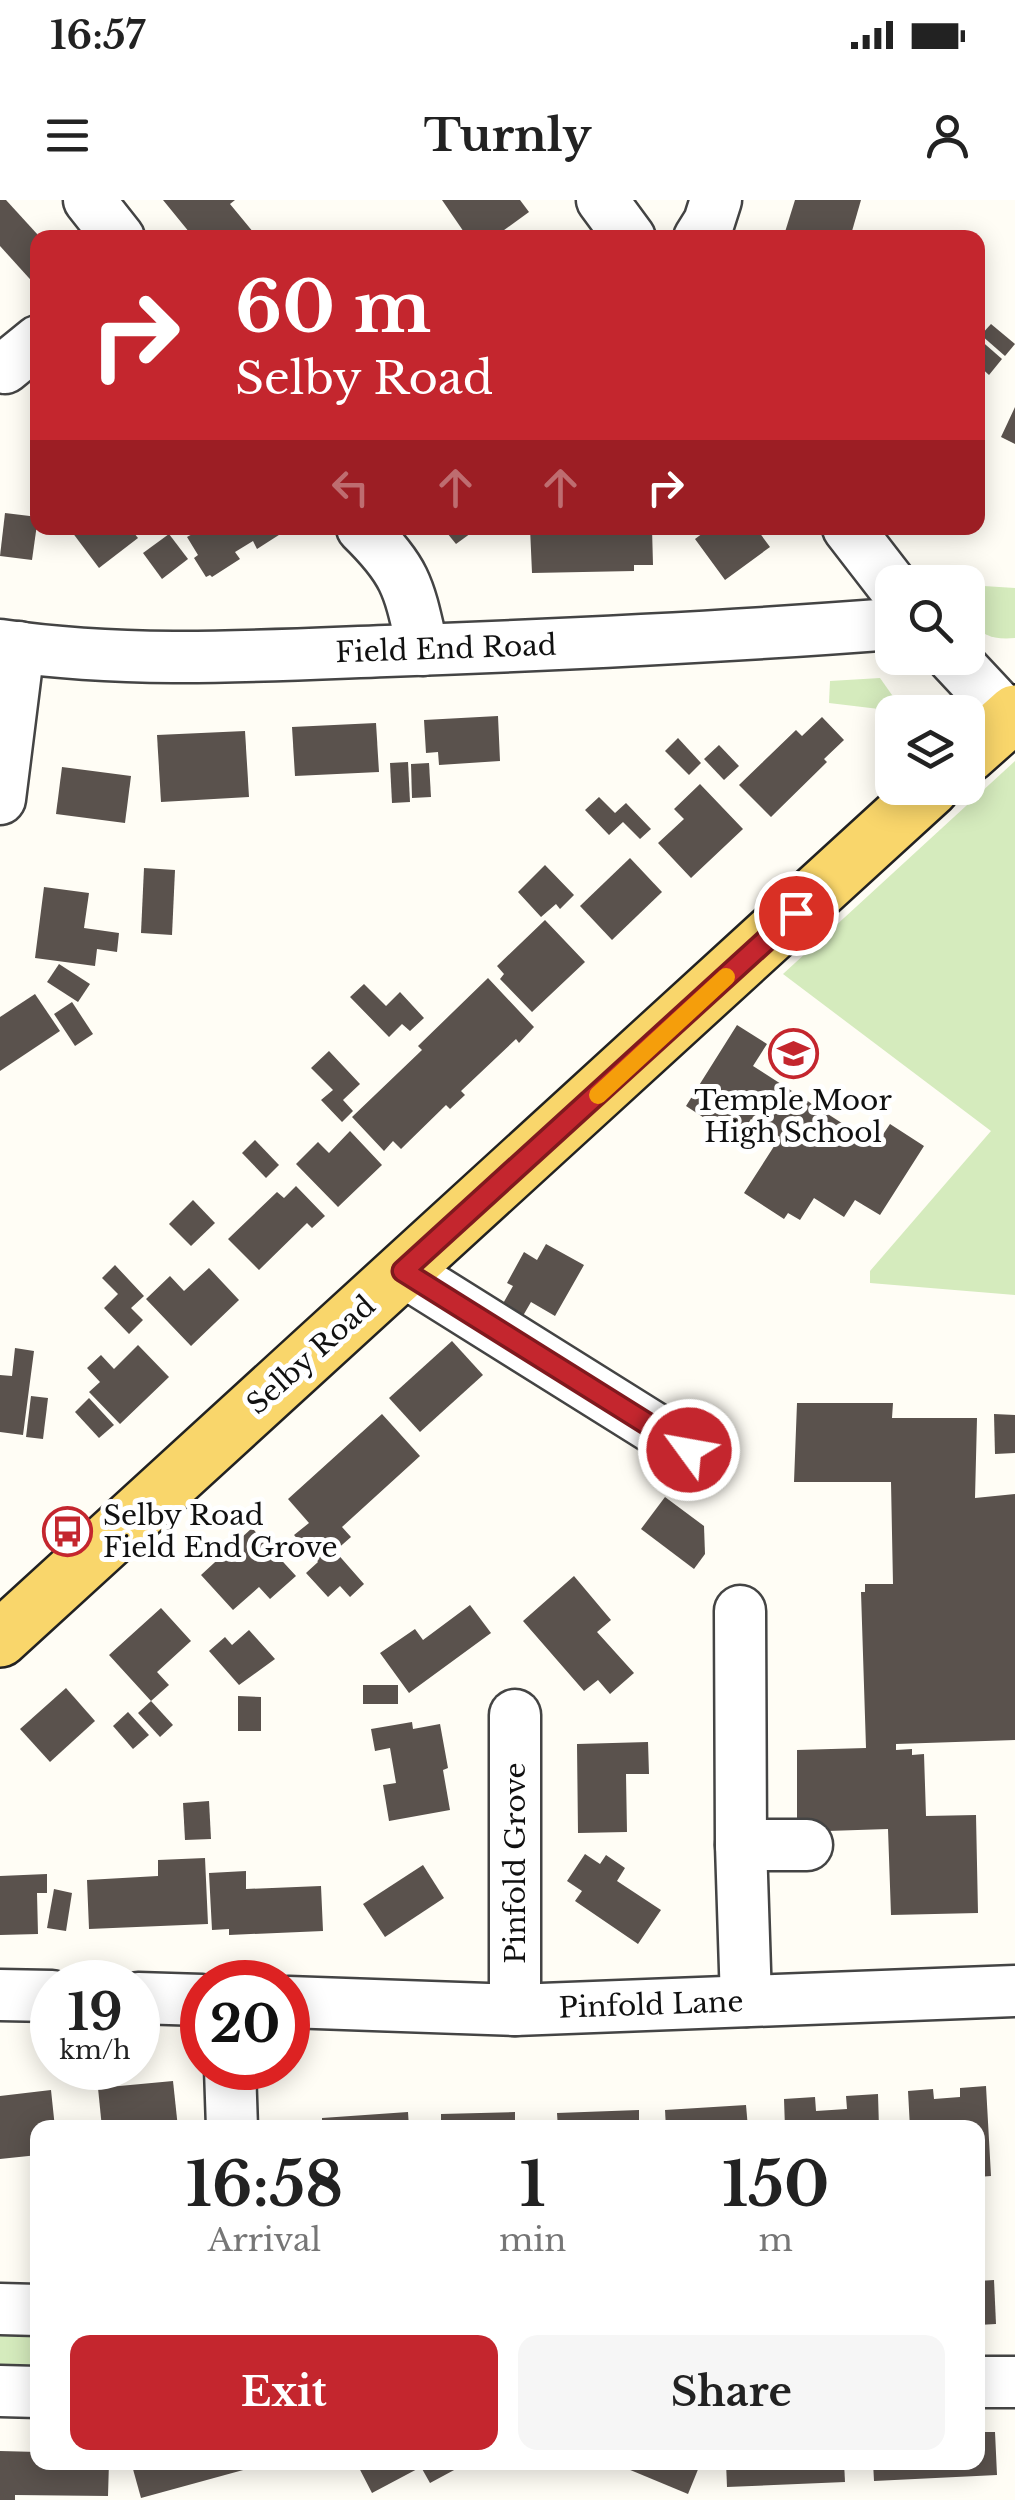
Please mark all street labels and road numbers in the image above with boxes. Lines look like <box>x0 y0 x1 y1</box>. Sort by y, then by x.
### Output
street label: Field End Road <box>335 628 557 670</box>
street label: Selby Road <box>240 1288 382 1422</box>
street label: Pinfold Grove <box>498 1762 533 1964</box>
street label: Pinfold Lane <box>558 1984 744 2026</box>

